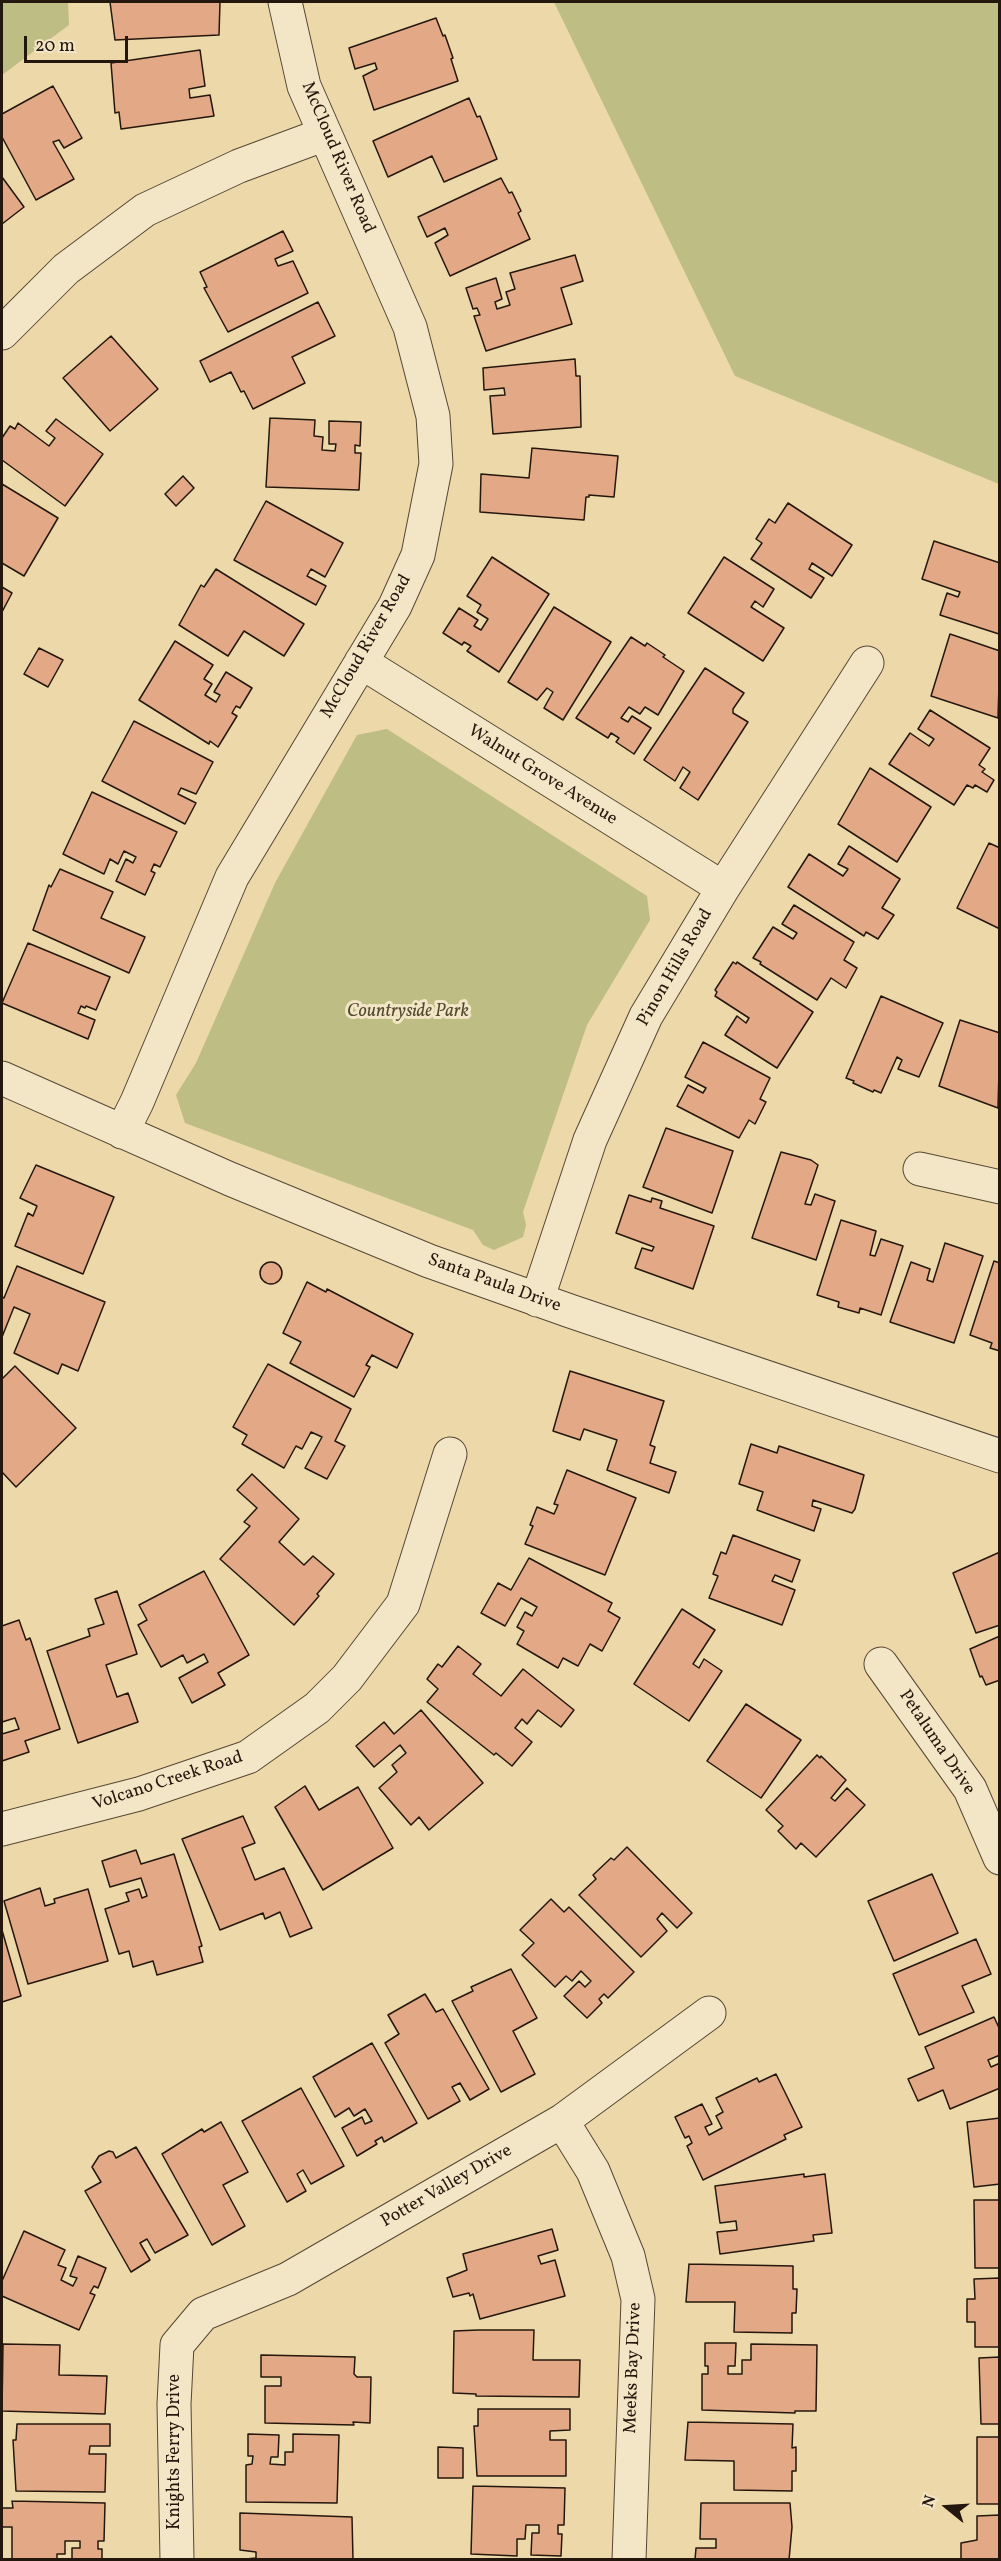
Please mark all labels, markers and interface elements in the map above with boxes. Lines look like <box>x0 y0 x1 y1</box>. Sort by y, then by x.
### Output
scale bar <box>27 24 130 62</box>
text: 20 m <box>35 34 75 59</box>
street label: McCloud River Road <box>295 79 379 237</box>
street label: McCloud River Road <box>317 571 417 723</box>
street label: Walnut Grove Avenue <box>463 721 621 831</box>
street label: Pinon Hills Road <box>634 905 718 1031</box>
park label: Countryside Park <box>347 1002 469 1024</box>
street label: Santa Paula Drive <box>425 1250 563 1318</box>
street label: Petaluma Drive <box>893 1686 979 1800</box>
street label: Volcano Creek Road <box>90 1748 246 1816</box>
street label: Potter Valley Drive <box>378 2141 516 2233</box>
street label: Meeks Bay Drive <box>621 2302 647 2434</box>
street label: Knights Ferry Drive <box>165 2374 187 2530</box>
north arrow <box>917 2477 977 2537</box>
text: N <box>918 2493 942 2510</box>

